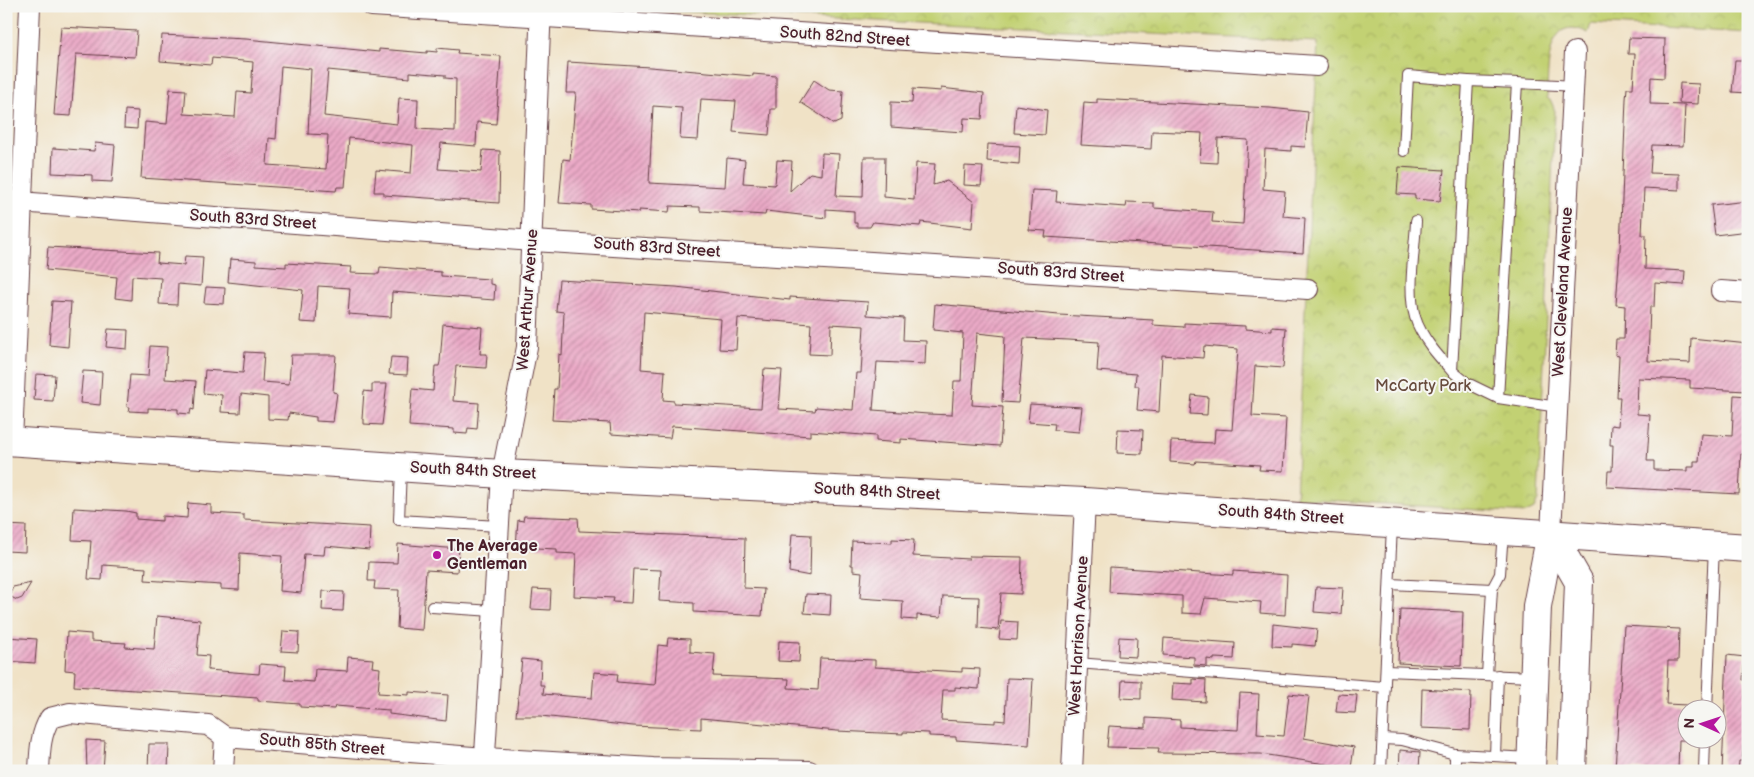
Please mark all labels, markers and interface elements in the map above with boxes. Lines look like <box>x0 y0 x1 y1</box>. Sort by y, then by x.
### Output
street label: South 82nd Street <box>779 23 911 51</box>
street label: South 83rd Street <box>189 206 317 234</box>
street label: West Cleveland Avenue <box>1549 206 1577 378</box>
street label: West Arthur Avenue <box>514 228 542 372</box>
street label: South 83rd Street <box>593 234 721 262</box>
street label: South 83rd Street <box>997 259 1125 287</box>
park label: McCarty Park <box>1375 377 1471 396</box>
street label: South 84th Street <box>409 458 537 484</box>
street label: South 84th Street <box>813 479 941 505</box>
street label: South 84th Street <box>1217 501 1345 529</box>
place label: The Average Gentleman <box>447 537 538 574</box>
marker: The Average Gentleman <box>431 549 443 561</box>
street label: West Harrison Avenue <box>1065 555 1093 717</box>
north arrow <box>1676 700 1726 750</box>
text: N <box>1681 718 1698 729</box>
street label: South 85th Street <box>259 730 386 760</box>

